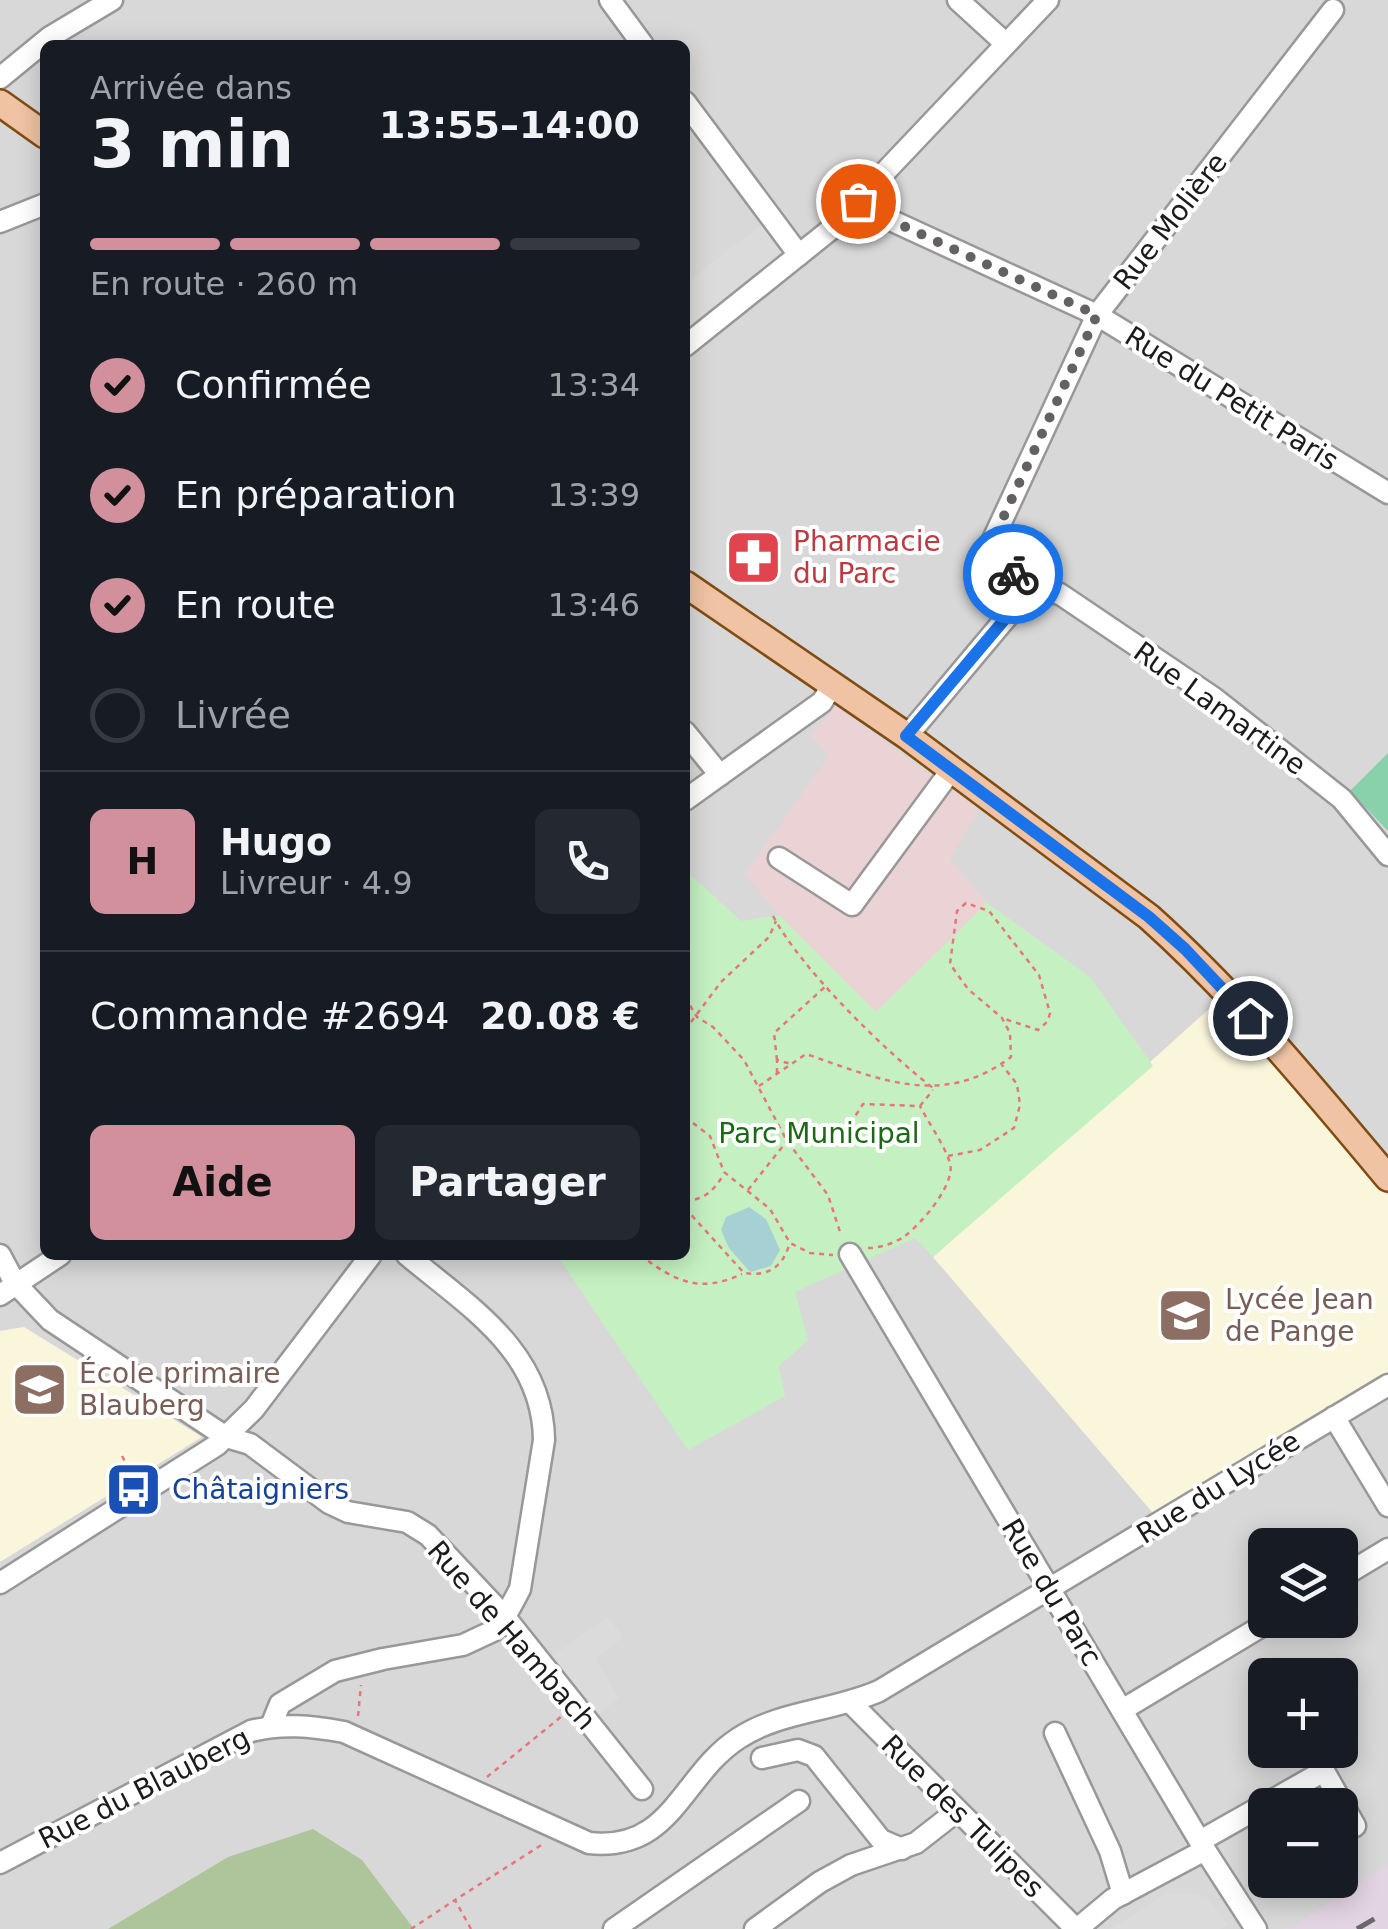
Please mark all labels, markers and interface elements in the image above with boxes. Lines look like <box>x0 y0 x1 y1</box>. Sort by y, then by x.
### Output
text: Arrivée dans <box>90 69 292 107</box>
text: 13:55–14:00 <box>379 103 640 147</box>
text: 3 min <box>90 107 294 182</box>
street label: Rue Molière <box>1107 146 1234 296</box>
pin <box>816 159 901 244</box>
icon: bag <box>831 174 886 229</box>
text: En route · 260 m <box>90 265 358 303</box>
street label: Rue du Petit Paris <box>1119 320 1344 477</box>
icon: check <box>90 358 145 413</box>
text: Confirmée <box>175 363 372 407</box>
text: 13:34 <box>548 366 640 404</box>
icon: check <box>90 468 145 523</box>
text: En préparation <box>175 473 457 517</box>
text: 13:39 <box>548 476 640 514</box>
courier <box>963 524 1063 624</box>
place label: Pharmacie du Parc <box>793 525 941 590</box>
pharmacy icon: Pharmacie du Parc <box>724 527 784 587</box>
icon: bike <box>986 547 1041 602</box>
icon: check <box>90 578 145 633</box>
text: En route <box>175 583 336 627</box>
text: 13:46 <box>548 586 640 624</box>
street label: Rue Lamartine <box>1127 635 1312 782</box>
text: Livrée <box>175 693 291 737</box>
button: phone <box>535 809 640 914</box>
text: Hugo <box>220 820 332 864</box>
text: H <box>127 839 158 883</box>
text: Livreur · 4.9 <box>220 864 413 902</box>
pin <box>1208 976 1293 1061</box>
icon: home <box>1223 991 1278 1046</box>
text: Commande #2694 <box>90 994 449 1038</box>
text: 20.08 € <box>480 994 640 1038</box>
park label: Parc Municipal <box>718 1117 920 1150</box>
button: Aide <box>90 1125 355 1240</box>
button: Partager <box>375 1125 640 1240</box>
place label: Lycée Jean de Pange <box>1225 1283 1374 1348</box>
school or university icon: Lycée Jean de Pange <box>1156 1285 1216 1345</box>
place label: École primaire Blauberg <box>79 1356 281 1422</box>
school or university icon: École primaire Blauberg <box>10 1359 70 1419</box>
street label: Rue du Lycée <box>1131 1424 1306 1551</box>
bus stop icon: Châtaigniers <box>103 1459 163 1519</box>
place label: Châtaigniers <box>172 1473 349 1506</box>
street label: Rue du Parc <box>995 1513 1108 1672</box>
map controls <box>1248 1528 1358 1898</box>
button: layers <box>1248 1528 1358 1638</box>
street label: Rue de Hambach <box>421 1534 603 1737</box>
button: + <box>1248 1658 1358 1768</box>
street label: Rue du Blauberg <box>33 1721 255 1856</box>
street label: Rue des Tulipes <box>875 1728 1051 1904</box>
button: − <box>1248 1788 1358 1898</box>

